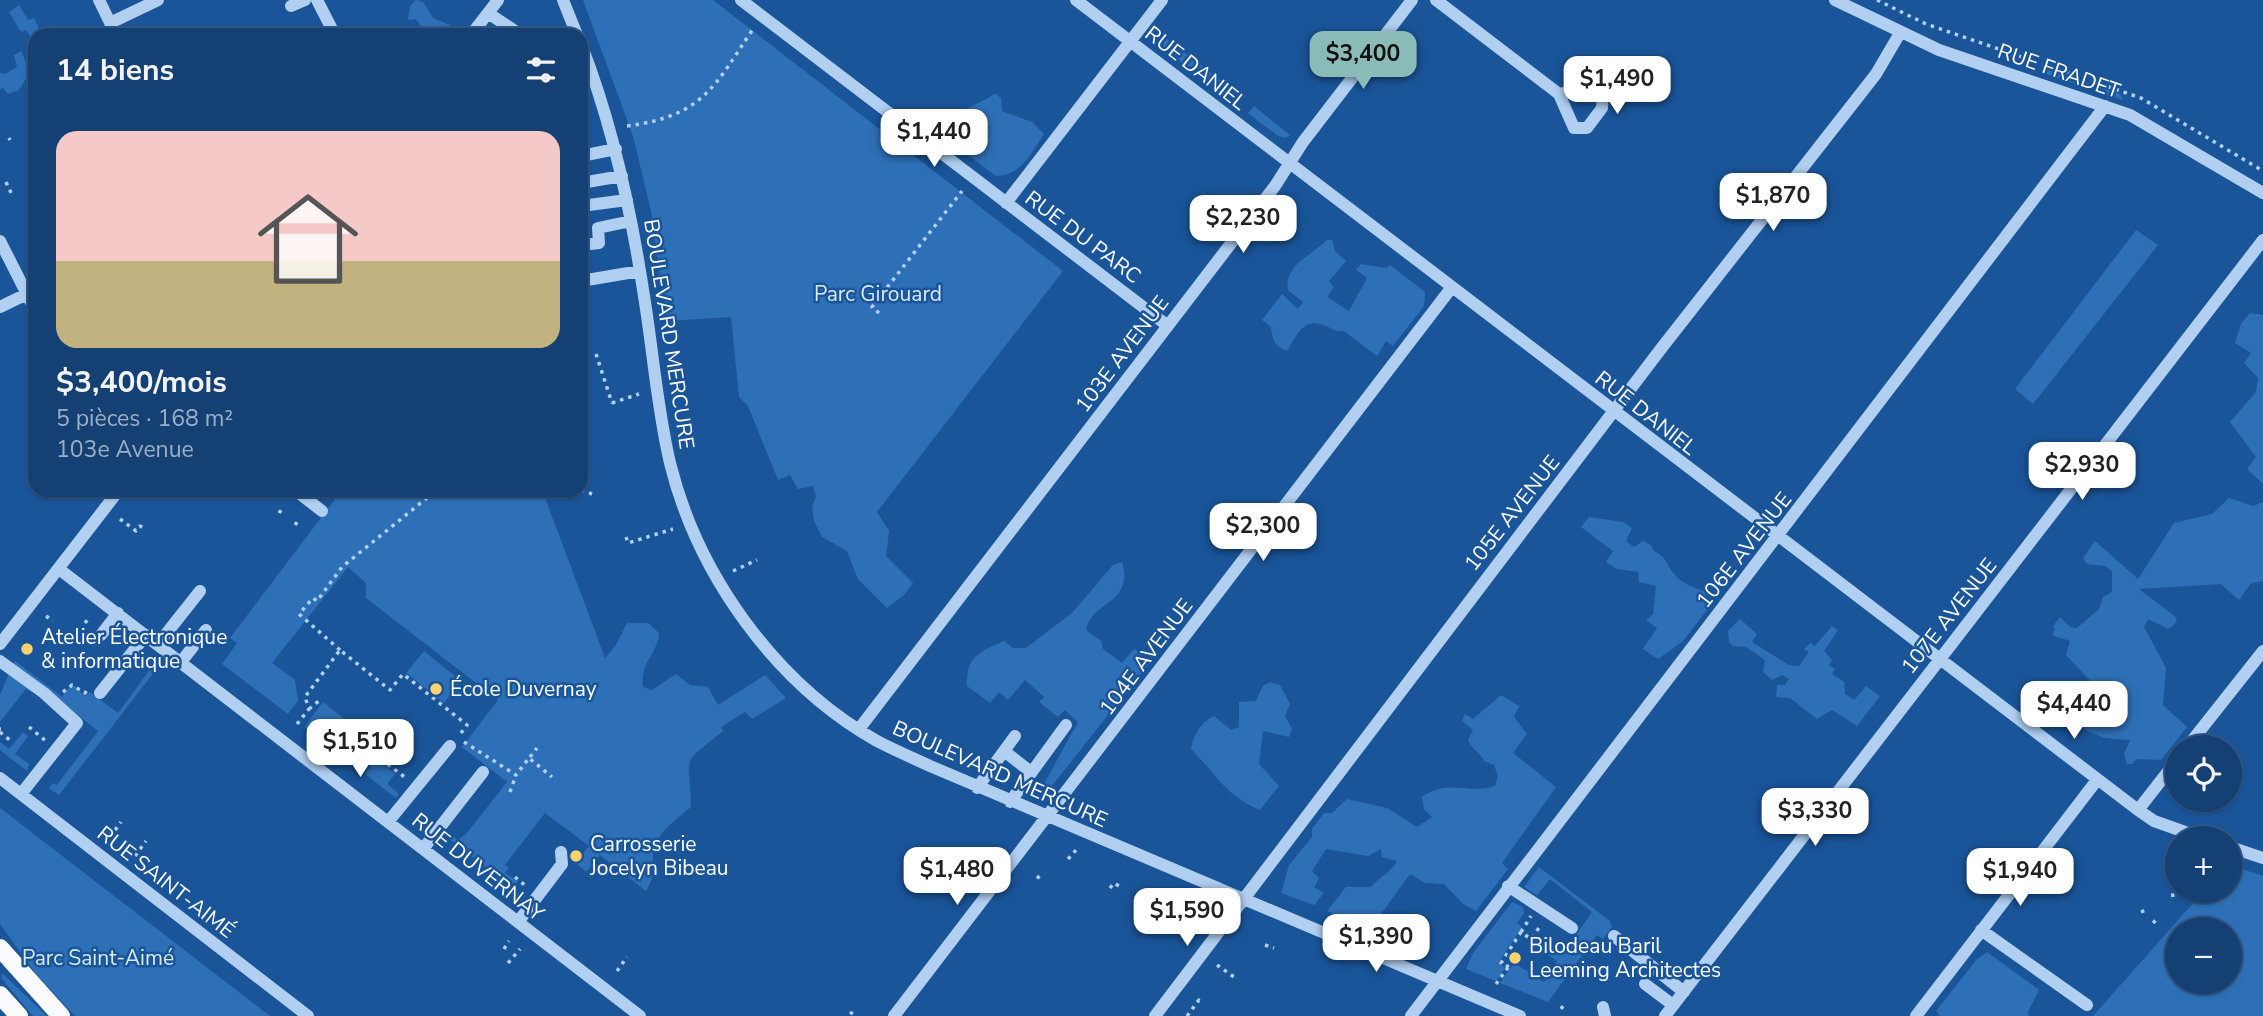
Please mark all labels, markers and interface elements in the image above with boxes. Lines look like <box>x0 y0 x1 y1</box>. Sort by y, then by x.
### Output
street label: RUE DANIEL <box>1139 19 1253 117</box>
pin: $3,400 <box>1306 32 1420 91</box>
street label: RUE FRADET <box>1994 37 2124 105</box>
text: $3,400 <box>1326 38 1400 69</box>
text: 14 biens <box>56 50 174 91</box>
icon: filters <box>522 51 560 89</box>
pin: $1,490 <box>1560 57 1674 116</box>
text: $1,490 <box>1580 63 1654 94</box>
pin: $1,440 <box>877 110 991 169</box>
text: $1,440 <box>897 116 971 147</box>
pin: $1,870 <box>1716 174 1830 233</box>
icon: home <box>245 176 371 302</box>
text: $1,870 <box>1736 180 1810 211</box>
street label: RUE DU PARC <box>1019 184 1147 290</box>
pin: $2,230 <box>1186 196 1300 255</box>
text: $2,230 <box>1206 202 1280 233</box>
street label: BOULEVARD MERCURE <box>637 217 701 451</box>
park label: Parc Girouard <box>814 280 942 308</box>
street label: 103E AVENUE <box>1069 290 1175 418</box>
text: $3,400/mois <box>56 362 227 403</box>
street label: RUE DANIEL <box>1589 364 1703 462</box>
text: 5 pièces · 168 m² <box>56 403 233 434</box>
text: 103e Avenue <box>56 434 194 465</box>
pin: $2,930 <box>2025 442 2139 502</box>
street label: 105E AVENUE <box>1458 449 1566 577</box>
text: $2,930 <box>2045 449 2119 480</box>
street label: 106E AVENUE <box>1690 486 1798 614</box>
pin: $2,300 <box>1206 504 1320 563</box>
text: $2,300 <box>1226 510 1300 541</box>
street label: 107E AVENUE <box>1895 552 2003 680</box>
street label: 104E AVENUE <box>1093 593 1199 721</box>
place label: Atelier Électronique & informatique <box>41 623 227 675</box>
marker: Atelier Électronique & informatique <box>19 641 35 657</box>
place label: École Duvernay <box>450 675 597 703</box>
marker: École Duvernay <box>428 681 444 697</box>
pin: $4,440 <box>2017 682 2131 741</box>
text: $4,440 <box>2037 688 2111 719</box>
street label: BOULEVARD MERCURE <box>888 714 1112 834</box>
pin: $1,510 <box>303 720 417 779</box>
text: $1,510 <box>323 726 397 757</box>
map controls <box>2165 735 2242 994</box>
button: locate <box>2165 735 2242 812</box>
pin: $3,330 <box>1758 788 1872 848</box>
text: $3,330 <box>1778 795 1852 826</box>
street label: RUE DUVERNAY <box>406 807 550 928</box>
street label: RUE SAINT-AIMÉ <box>92 820 240 944</box>
button: + <box>2165 826 2242 903</box>
place label: Carrosserie Jocelyn Bibeau <box>589 830 729 882</box>
marker: Carrosserie Jocelyn Bibeau <box>568 848 584 864</box>
pin: $1,480 <box>900 848 1014 907</box>
pin: $1,940 <box>1963 848 2077 908</box>
text: $1,480 <box>920 854 994 885</box>
text: $1,940 <box>1983 855 2057 886</box>
pin: $1,590 <box>1130 888 1244 948</box>
text: $1,590 <box>1150 895 1224 926</box>
pin: $1,390 <box>1319 914 1433 974</box>
button: − <box>2165 917 2242 994</box>
text: $1,390 <box>1339 921 1413 952</box>
place label: Bilodeau Baril Leeming Architectes <box>1529 932 1721 984</box>
park label: Parc Saint-Aimé <box>22 944 174 972</box>
marker: Bilodeau Baril Leeming Architectes <box>1507 950 1523 966</box>

